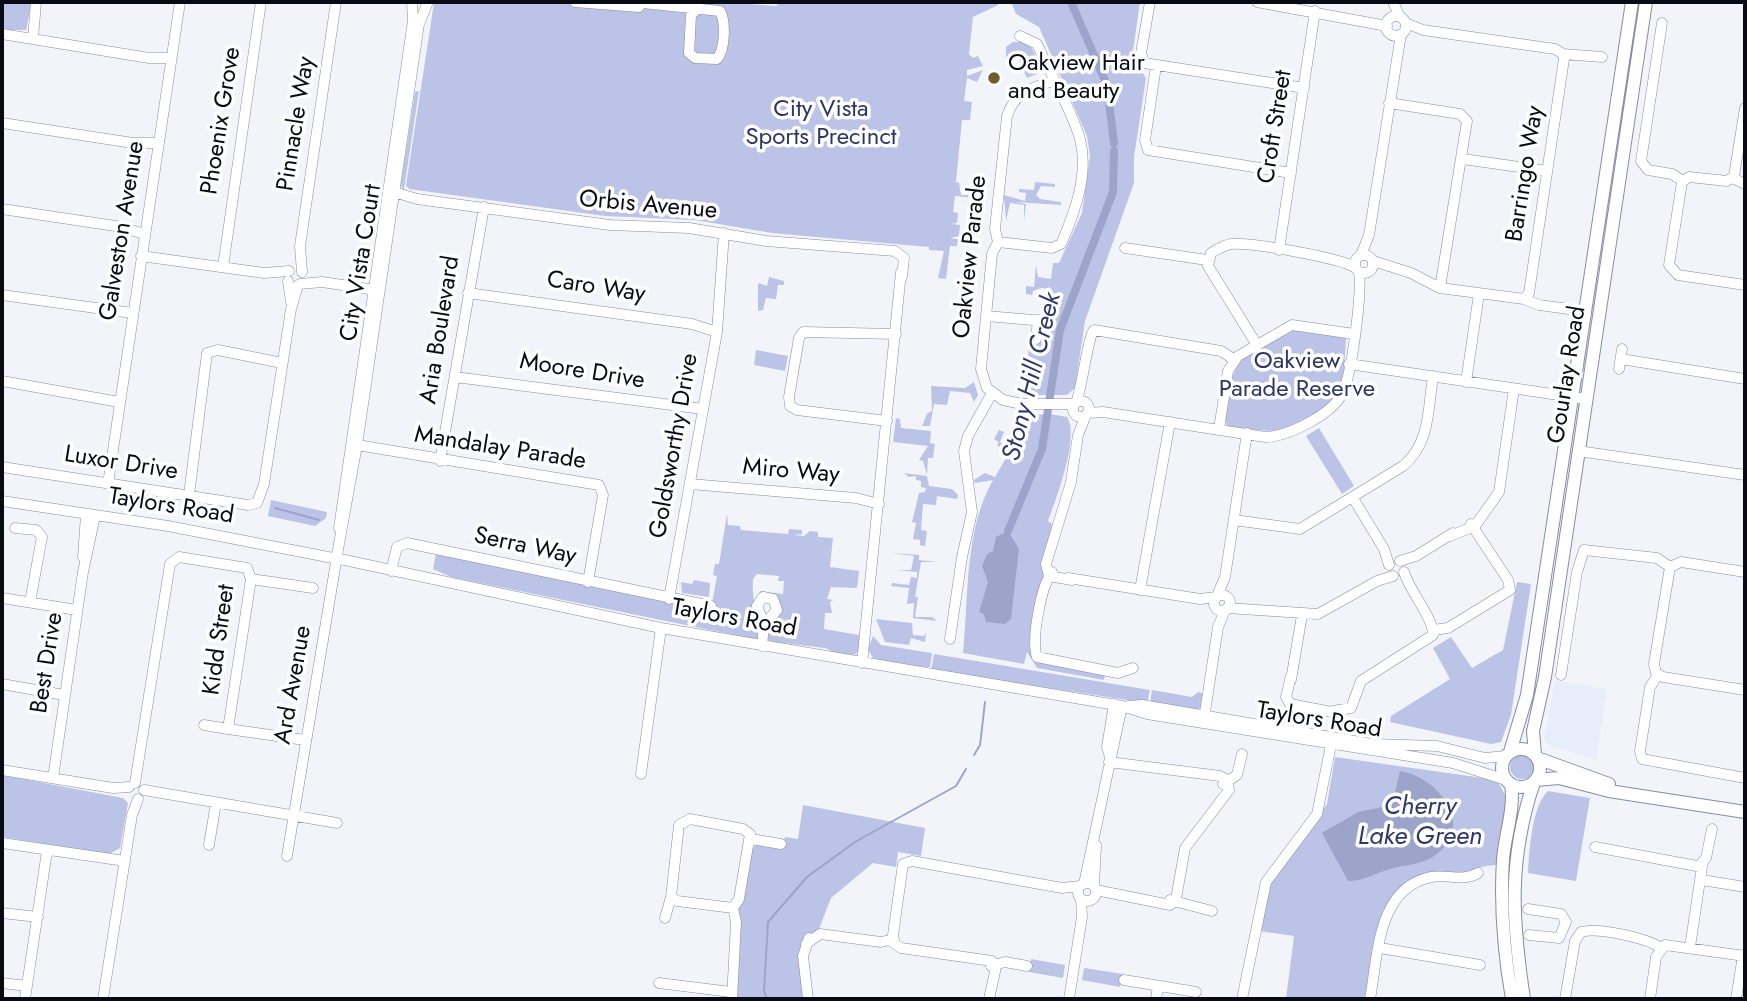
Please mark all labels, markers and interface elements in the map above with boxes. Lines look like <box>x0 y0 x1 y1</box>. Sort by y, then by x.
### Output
street label: Phoenix Grove <box>196 45 248 197</box>
place label: Oakview Hair and Beauty <box>1008 50 1145 106</box>
street label: Pinnacle Way <box>272 55 322 193</box>
street label: Croft Street <box>1253 68 1299 186</box>
marker: Oakview Hair and Beauty <box>986 70 1002 86</box>
park label: City Vista Sports Precinct <box>745 96 897 152</box>
street label: Barringo Way <box>1501 104 1551 244</box>
street label: Galveston Avenue <box>95 139 151 323</box>
street label: Oakview Parade <box>948 174 994 340</box>
street label: City Vista Court <box>335 182 389 344</box>
street label: Orbis Avenue <box>578 186 718 226</box>
street label: Aria Boulevard <box>415 254 467 406</box>
street label: Caro Way <box>545 266 647 310</box>
water label: Stony Hill Creek <box>997 290 1069 464</box>
street label: Gourlay Road <box>1543 304 1593 446</box>
street label: Moore Drive <box>517 348 647 396</box>
park label: Oakview Parade Reserve <box>1219 348 1375 404</box>
street label: Goldsworthy Drive <box>645 351 705 541</box>
street label: Mandalay Parade <box>412 421 588 477</box>
street label: Luxor Drive <box>62 441 180 487</box>
street label: Miro Way <box>741 453 841 491</box>
street label: Taylors Road <box>106 483 236 531</box>
street label: Serra Way <box>471 522 579 572</box>
street label: Kidd Street <box>198 583 242 697</box>
street label: Taylors Road <box>669 594 799 644</box>
street label: Best Drive <box>26 611 70 715</box>
street label: Ard Avenue <box>269 624 319 746</box>
street label: Taylors Road <box>1254 697 1384 745</box>
water label: Cherry Lake Green <box>1358 792 1482 854</box>

